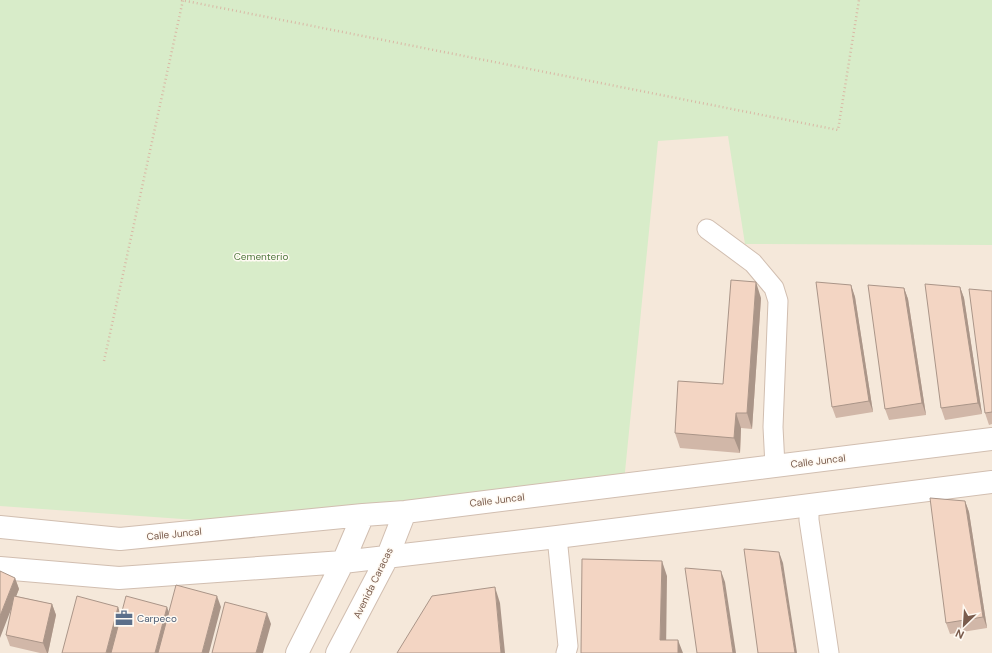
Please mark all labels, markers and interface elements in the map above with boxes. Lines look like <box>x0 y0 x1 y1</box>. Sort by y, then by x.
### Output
park label: Cementerio <box>234 250 288 263</box>
street label: Calle Juncal <box>790 451 846 471</box>
street label: Calle Juncal <box>469 490 525 510</box>
street label: Calle Juncal <box>146 525 202 543</box>
street label: Avenida Caracas <box>350 545 396 621</box>
north arrow <box>944 605 984 645</box>
office icon: Carpeco <box>114 608 134 628</box>
place label: Carpeco <box>137 612 177 625</box>
text: N <box>953 626 966 642</box>

